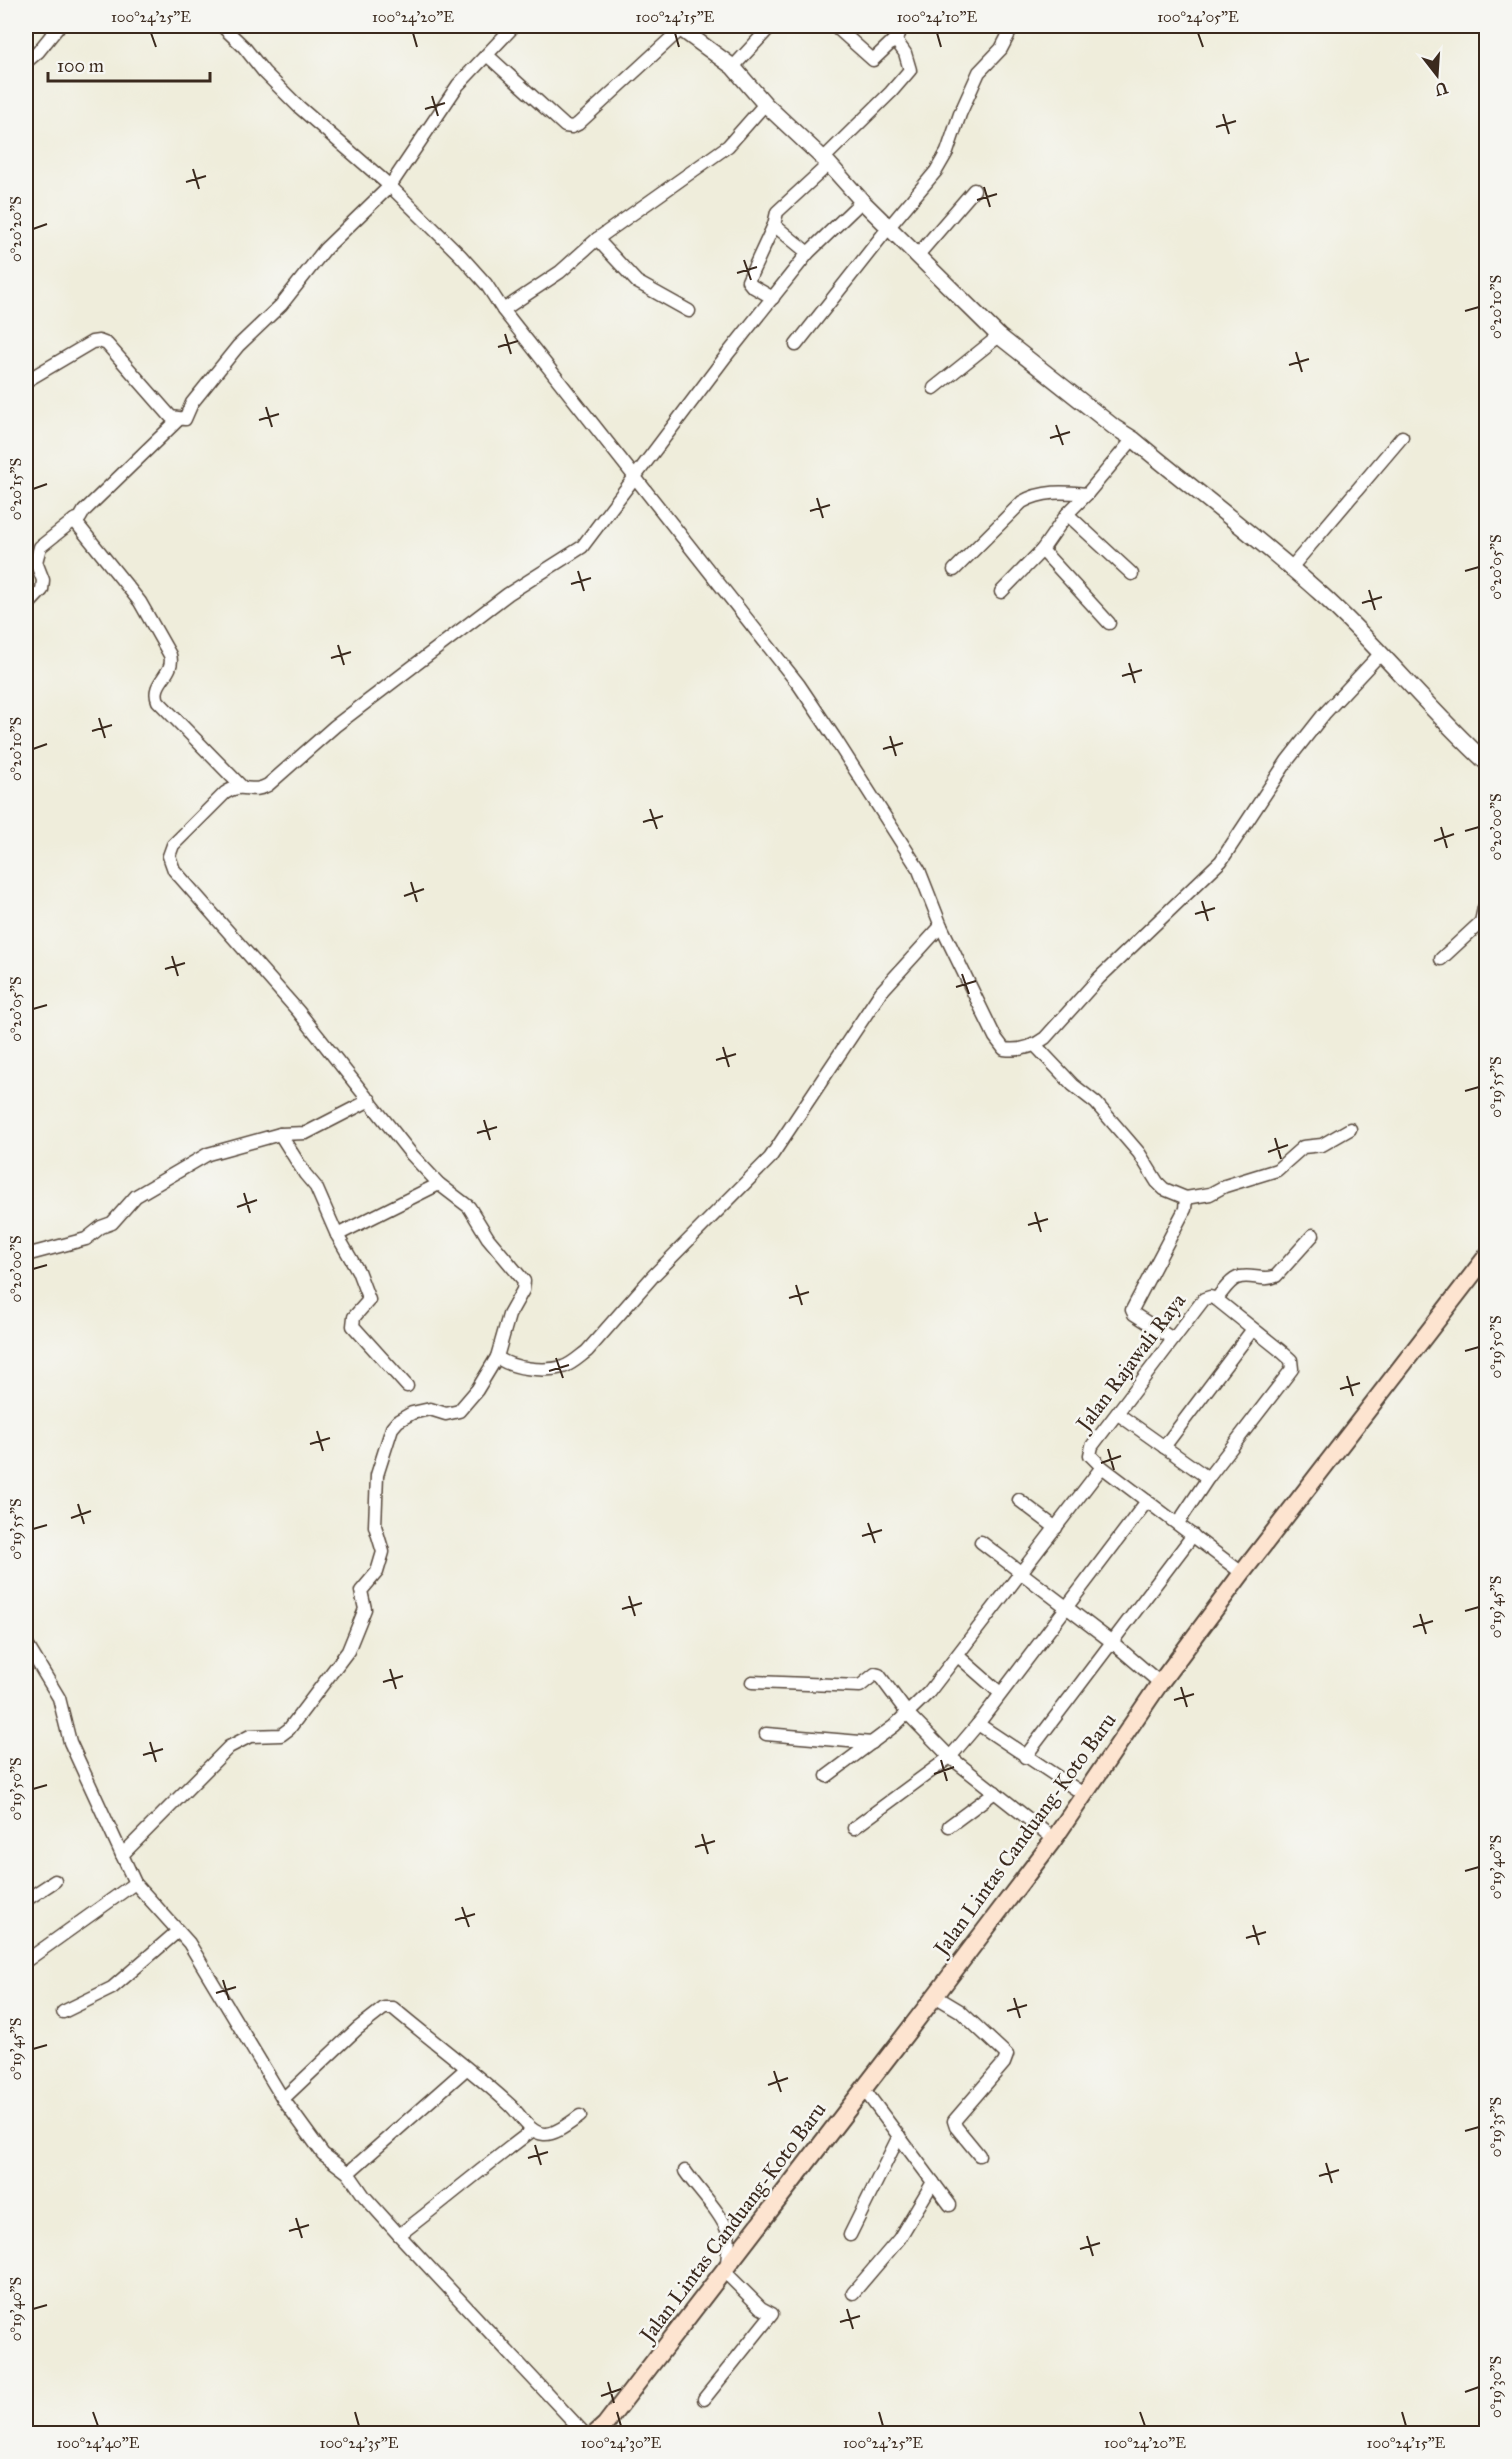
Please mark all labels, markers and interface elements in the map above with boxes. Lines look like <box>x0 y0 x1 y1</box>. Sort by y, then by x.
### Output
text: 100°24'25"E <box>111 8 191 26</box>
text: 100°24'20"E <box>372 8 454 26</box>
text: 100°24'15"E <box>636 8 715 26</box>
text: 100°24'10"E <box>897 8 978 26</box>
text: 100°24'05"E <box>1157 8 1239 26</box>
scale bar <box>48 45 210 83</box>
north arrow <box>1407 45 1467 105</box>
text: 100 m <box>57 55 104 77</box>
text: U <box>1432 78 1450 100</box>
text: 0°20'20"S <box>7 196 25 262</box>
text: 0°20'10"S <box>1487 275 1505 339</box>
text: 0°20'15"S <box>7 458 25 520</box>
text: 0°20'05"S <box>1487 534 1505 600</box>
text: 0°20'10"S <box>7 717 25 781</box>
text: 0°20'00"S <box>1487 793 1505 861</box>
text: 0°20'05"S <box>7 976 25 1042</box>
text: 0°19'55"S <box>1487 1056 1505 1118</box>
text: 0°20'00"S <box>7 1235 25 1303</box>
street label: Jalan Rajawali Raya <box>1070 1288 1191 1437</box>
text: 0°19'50"S <box>1487 1315 1505 1379</box>
text: 0°19'55"S <box>7 1498 25 1560</box>
text: 0°19'45"S <box>1487 1576 1505 1638</box>
street label: Jalan Lintas Canduang-Koto Baru <box>927 1708 1122 1962</box>
text: 0°19'50"S <box>7 1757 25 1821</box>
text: 0°19'40"S <box>1487 1835 1505 1899</box>
text: 0°19'45"S <box>7 2018 25 2080</box>
street label: Jalan Lintas Canduang-Koto Baru <box>633 2097 832 2349</box>
text: 0°19'35"S <box>1487 2097 1505 2157</box>
text: 0°19'40"S <box>7 2277 25 2341</box>
text: 0°19'30"S <box>1487 2356 1505 2418</box>
text: 100°24'40"E <box>56 2434 140 2452</box>
text: 100°24'35"E <box>320 2434 399 2452</box>
text: 100°24'30"E <box>581 2434 662 2452</box>
text: 100°24'25"E <box>843 2434 923 2452</box>
text: 100°24'20"E <box>1104 2434 1186 2452</box>
text: 100°24'15"E <box>1367 2434 1446 2452</box>

